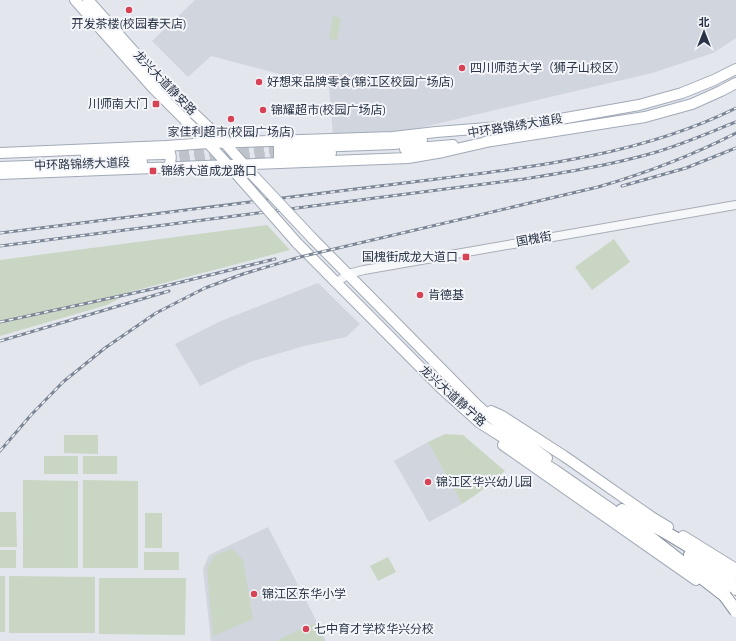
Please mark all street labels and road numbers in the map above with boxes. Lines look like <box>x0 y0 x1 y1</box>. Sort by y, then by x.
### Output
street label: 龙兴大道静安路 <box>132 48 199 117</box>
street label: 中环路锦绣大道段 <box>466 112 563 139</box>
street label: 中环路锦绣大道段 <box>34 155 130 172</box>
street label: 国槐街 <box>515 229 553 248</box>
street label: 龙兴大道静宁路 <box>418 363 489 429</box>

